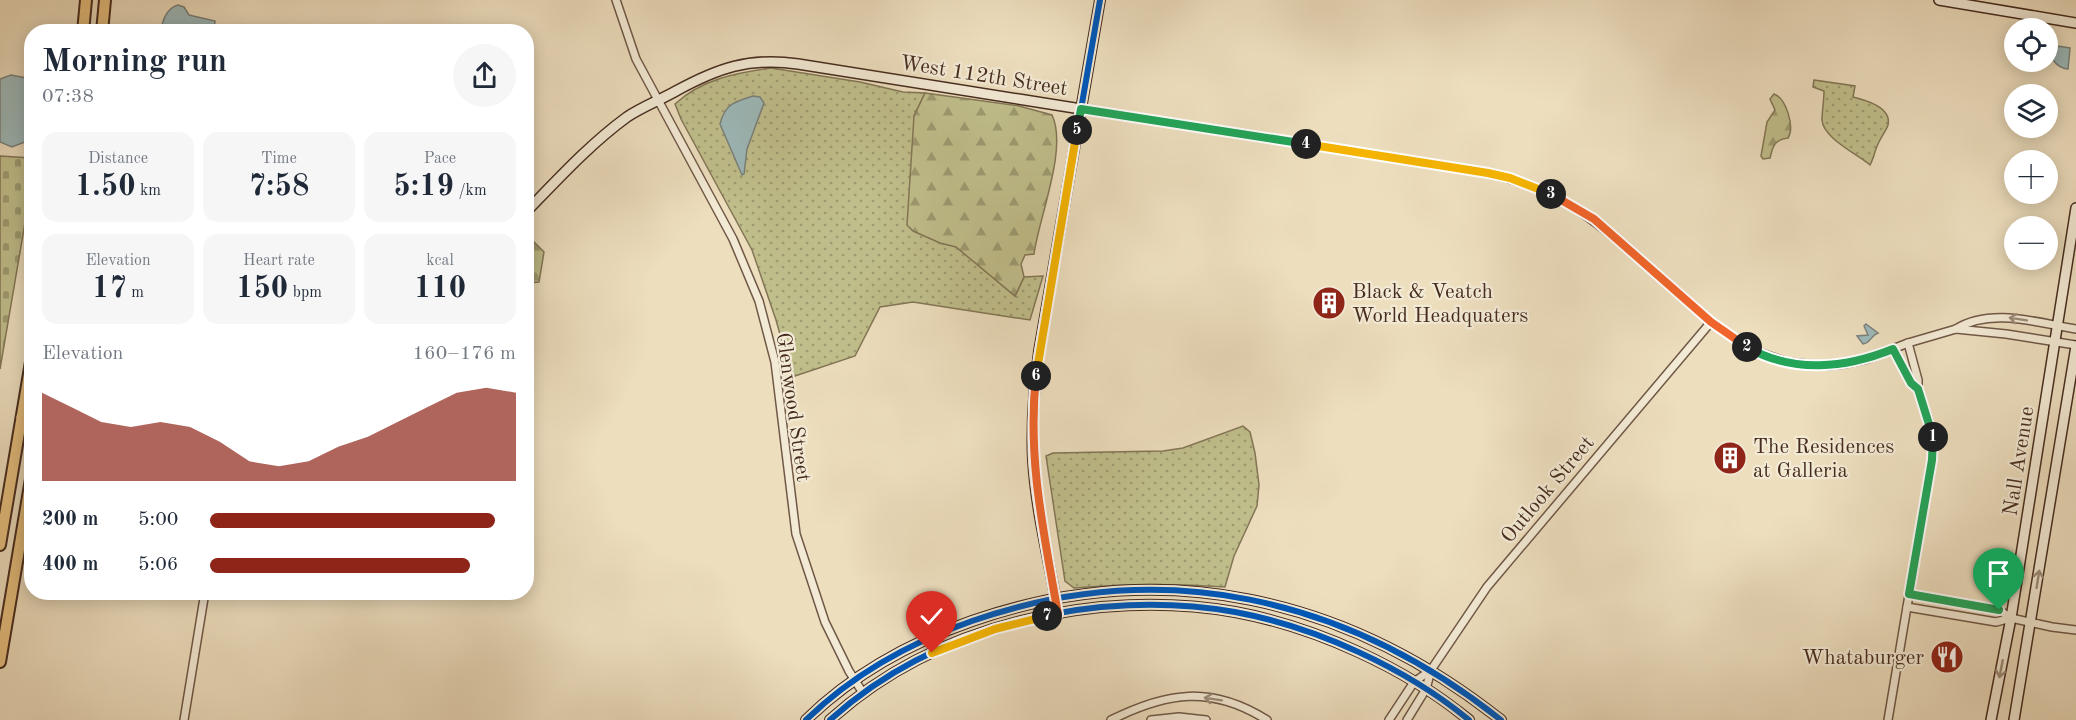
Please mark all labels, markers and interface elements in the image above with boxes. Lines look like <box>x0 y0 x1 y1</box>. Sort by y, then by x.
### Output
map controls <box>2004 18 2058 270</box>
button: locate <box>2004 18 2058 72</box>
button: share <box>453 44 516 107</box>
text: Morning run <box>42 46 227 79</box>
street label: West 112th Street <box>899 53 1069 100</box>
button: layers <box>2004 84 2058 138</box>
text: 07:38 <box>42 87 94 107</box>
pin: 5 <box>1062 115 1092 145</box>
text: 5 <box>1072 122 1082 138</box>
pin: 4 <box>1291 129 1321 159</box>
text: 4 <box>1301 136 1311 152</box>
button: + <box>2004 150 2058 204</box>
text: Distance <box>88 151 148 167</box>
text: Time <box>261 151 297 167</box>
text: Pace <box>424 151 456 167</box>
text: 1.50 <box>75 172 136 202</box>
text: 7:58 <box>249 172 309 202</box>
text: 5:19 <box>393 172 454 202</box>
pin: 3 <box>1536 179 1566 209</box>
text: km <box>136 183 161 199</box>
text: /km <box>454 183 487 199</box>
text: 3 <box>1546 186 1556 202</box>
button: − <box>2004 216 2058 270</box>
text: Elevation <box>85 253 151 269</box>
text: Heart rate <box>243 253 315 269</box>
text: kcal <box>426 253 454 269</box>
text: 17 <box>92 274 127 304</box>
text: 150 <box>236 274 288 304</box>
text: 110 <box>414 274 466 304</box>
place label: Black & Veatch World Headquaters <box>1352 282 1528 327</box>
text: m <box>127 285 144 301</box>
text: bpm <box>288 285 322 301</box>
building icon: Black & Veatch World Headquaters <box>1311 285 1347 321</box>
one-way arrow <box>2009 314 2029 325</box>
street label: Glenwood Street <box>772 331 813 483</box>
pin: 2 <box>1732 332 1762 362</box>
text: 2 <box>1742 339 1752 355</box>
text: Elevation <box>42 344 123 364</box>
text: 160–176 m <box>413 344 516 364</box>
pin: 6 <box>1021 361 1051 391</box>
text: 6 <box>1031 368 1041 384</box>
street label: Nall Avenue <box>2000 405 2038 517</box>
pin: 1 <box>1918 422 1948 452</box>
text: 1 <box>1928 429 1938 445</box>
street label: Outlook Street <box>1498 433 1599 547</box>
place label: The Residences at Galleria <box>1753 437 1894 482</box>
building icon: The Residences at Galleria <box>1712 440 1748 476</box>
text: 200 m <box>42 510 98 530</box>
text: 5:00 <box>138 510 178 530</box>
pin <box>1973 548 2024 610</box>
text: 400 m <box>42 555 98 575</box>
text: 5:06 <box>138 555 178 575</box>
icon: arrive <box>1982 557 2015 590</box>
one-way arrow <box>2032 570 2043 590</box>
pin <box>906 591 957 653</box>
icon: check <box>915 600 948 633</box>
pin: 7 <box>1032 601 1062 631</box>
text: 7 <box>1042 608 1052 624</box>
restaurant icon: Whataburger <box>1929 639 1965 675</box>
place label: Whataburger <box>1802 648 1924 669</box>
one-way arrow <box>1995 659 2006 678</box>
one-way arrow <box>1204 693 1224 704</box>

